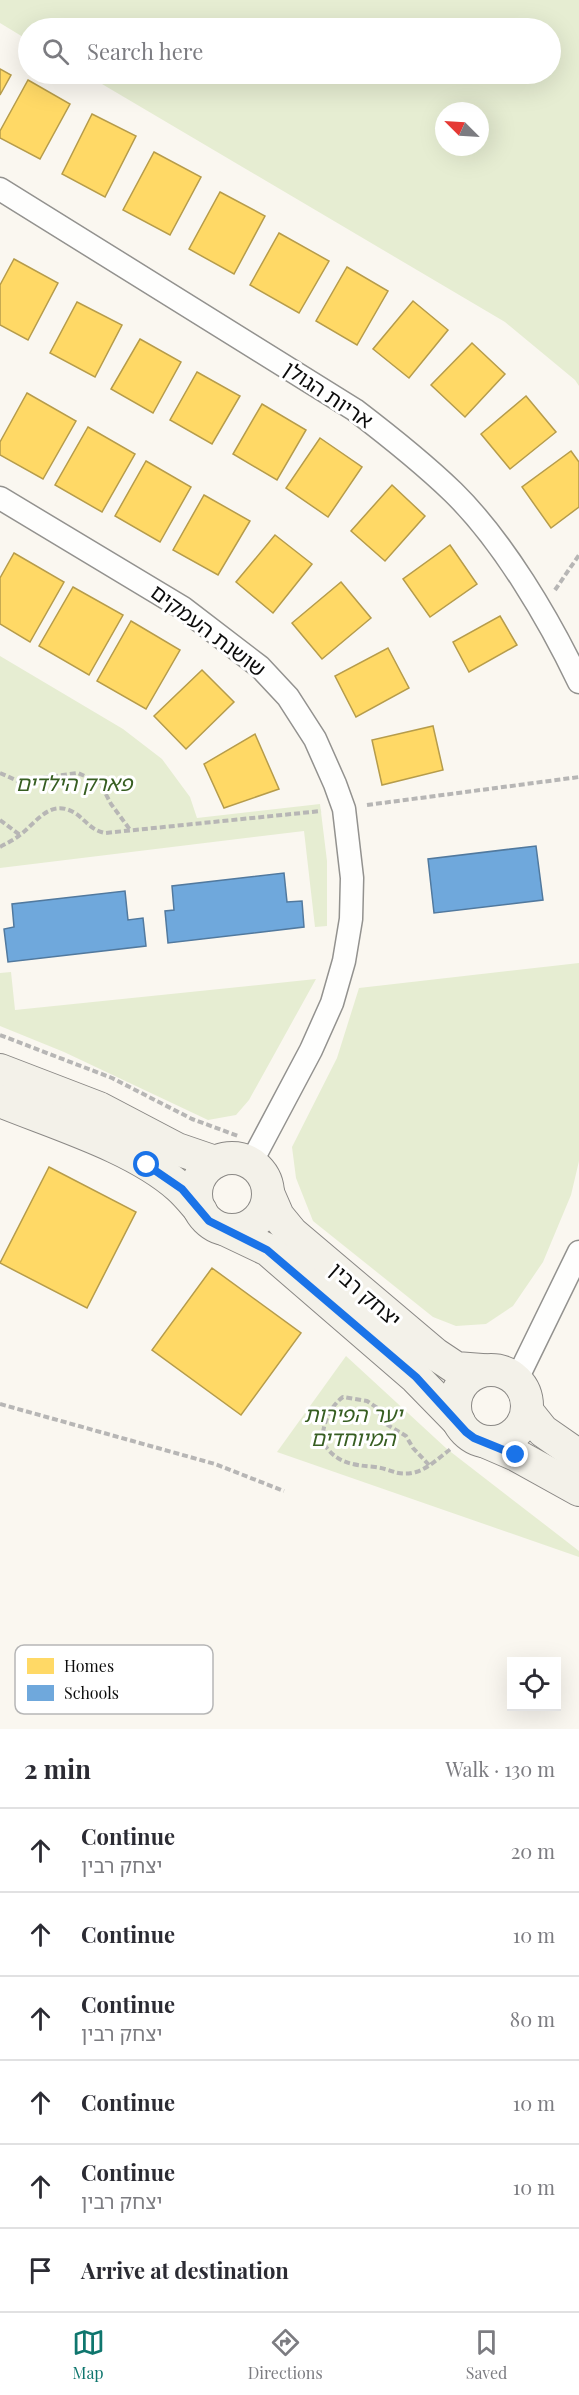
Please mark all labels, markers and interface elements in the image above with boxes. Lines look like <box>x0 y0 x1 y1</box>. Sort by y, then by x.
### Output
search box <box>18 18 561 84</box>
icon: search <box>39 35 72 68</box>
text: Search here <box>87 36 203 66</box>
north arrow <box>435 102 489 156</box>
street label: אריות הגולן <box>279 353 379 433</box>
street label: שושנת העמקים <box>146 577 272 682</box>
park label: פארק הילדים <box>16 768 134 796</box>
route start <box>133 1151 159 1177</box>
street label: יצחק רבין <box>325 1255 408 1332</box>
park label: יער הפירות המיוחדים <box>304 1399 404 1451</box>
route end <box>502 1441 528 1467</box>
legend <box>15 1645 213 1714</box>
text: Homes <box>64 1655 114 1676</box>
map controls <box>507 1657 561 1711</box>
button: locate <box>507 1657 561 1711</box>
text: Schools <box>64 1682 119 1703</box>
text: 2 min <box>24 1751 91 1786</box>
text: Walk · 130 m <box>445 1755 555 1782</box>
text: Continue <box>81 1821 175 1851</box>
icon: ahead <box>24 1834 57 1867</box>
text: 20 m <box>511 1837 555 1864</box>
text: יצחק רבין <box>81 1851 162 1878</box>
icon: ahead <box>24 1918 57 1951</box>
text: Continue <box>81 1919 175 1949</box>
text: 10 m <box>513 1921 555 1948</box>
text: Continue <box>81 1989 175 2019</box>
icon: ahead <box>24 2002 57 2035</box>
text: 80 m <box>510 2005 555 2032</box>
text: יצחק רבין <box>81 2019 162 2046</box>
icon: ahead <box>24 2086 57 2119</box>
text: Continue <box>81 2087 175 2117</box>
text: 10 m <box>513 2089 555 2116</box>
text: Continue <box>81 2157 175 2187</box>
icon: ahead <box>24 2170 57 2203</box>
text: 10 m <box>513 2173 555 2200</box>
text: יצחק רבין <box>81 2187 162 2214</box>
icon: arrive <box>24 2254 57 2287</box>
text: Arrive at destination <box>81 2255 289 2285</box>
tab: Map <box>72 2326 105 2383</box>
tab: Directions <box>248 2326 323 2383</box>
tab: Saved <box>466 2326 507 2383</box>

